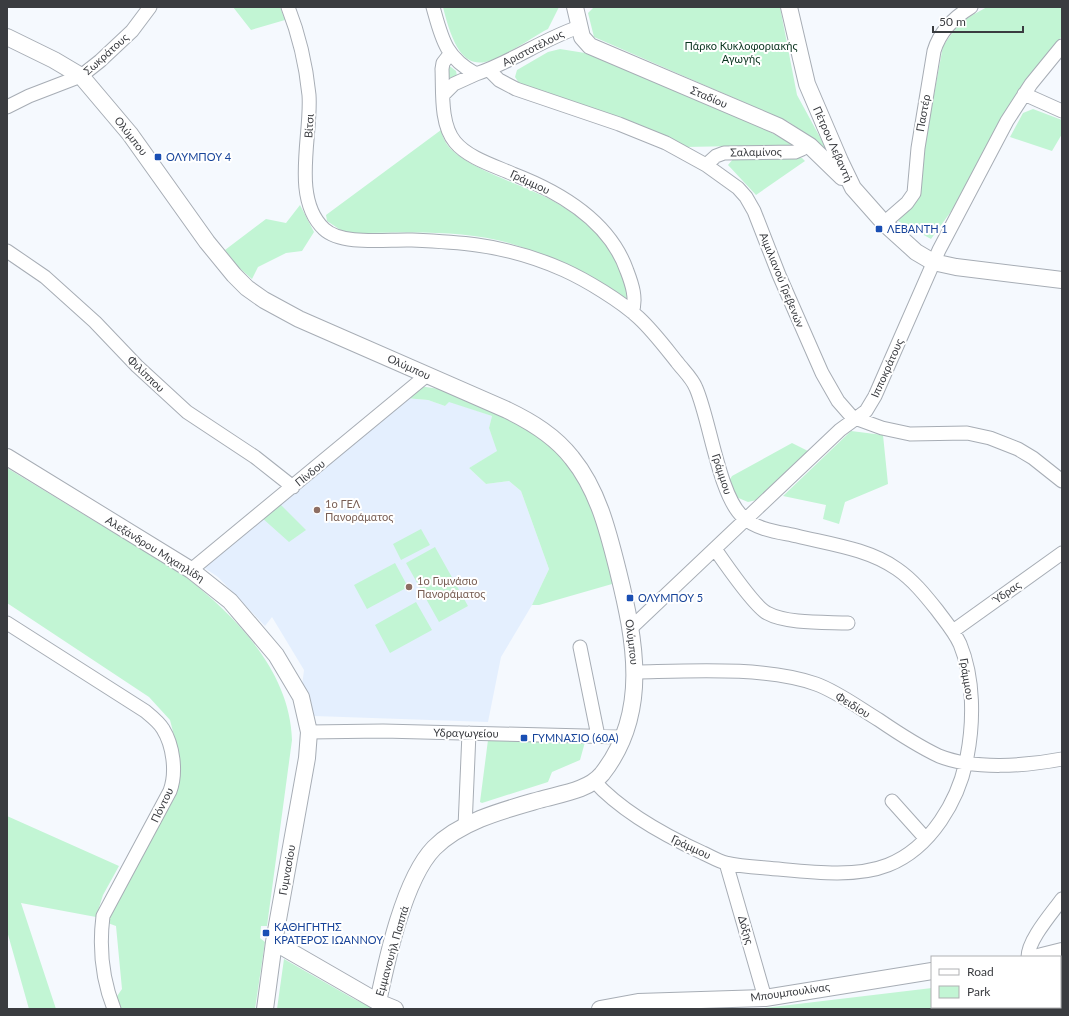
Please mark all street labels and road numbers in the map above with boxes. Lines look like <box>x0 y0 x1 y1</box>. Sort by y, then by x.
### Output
street label: Αριστοτέλους <box>500 26 566 69</box>
street label: Σωκράτους <box>81 30 131 77</box>
street label: Σταδίου <box>689 83 730 110</box>
street label: Παστέρ <box>913 93 932 133</box>
street label: Πέτρου Λεβαντή <box>811 104 856 184</box>
street label: Ολύμπου <box>112 114 151 158</box>
street label: Βίτσι <box>301 114 316 138</box>
street label: Σαλαμίνος <box>730 145 782 158</box>
street label: Γράμμου <box>508 167 552 196</box>
street label: Αιμιλιανού Γρεβενών <box>757 230 808 330</box>
street label: Ιπποκράτους <box>868 336 905 399</box>
street label: Ολύμπου <box>386 351 433 382</box>
street label: Φιλίππου <box>125 353 168 395</box>
street label: Γράμμου <box>710 452 735 496</box>
street label: Πίνδου <box>292 457 327 489</box>
street label: Aλεξάνδρου Mιχαηλίδη <box>103 513 207 584</box>
street label: Ύδρας <box>989 578 1023 607</box>
street label: Ολύμπου <box>623 618 642 665</box>
street label: Γράμμου <box>958 657 977 701</box>
street label: Φειδίου <box>834 689 873 720</box>
street label: Υδραγωγείου <box>433 725 499 740</box>
street label: Πόντου <box>148 785 176 824</box>
street label: Γράμμου <box>669 832 713 861</box>
street label: Γυμνασίου <box>276 844 297 896</box>
street label: Εμμανουήλ Παππά <box>372 904 411 998</box>
street label: Δόξης <box>736 914 757 946</box>
street label: Μπουμπουλίνας <box>749 979 830 1004</box>

